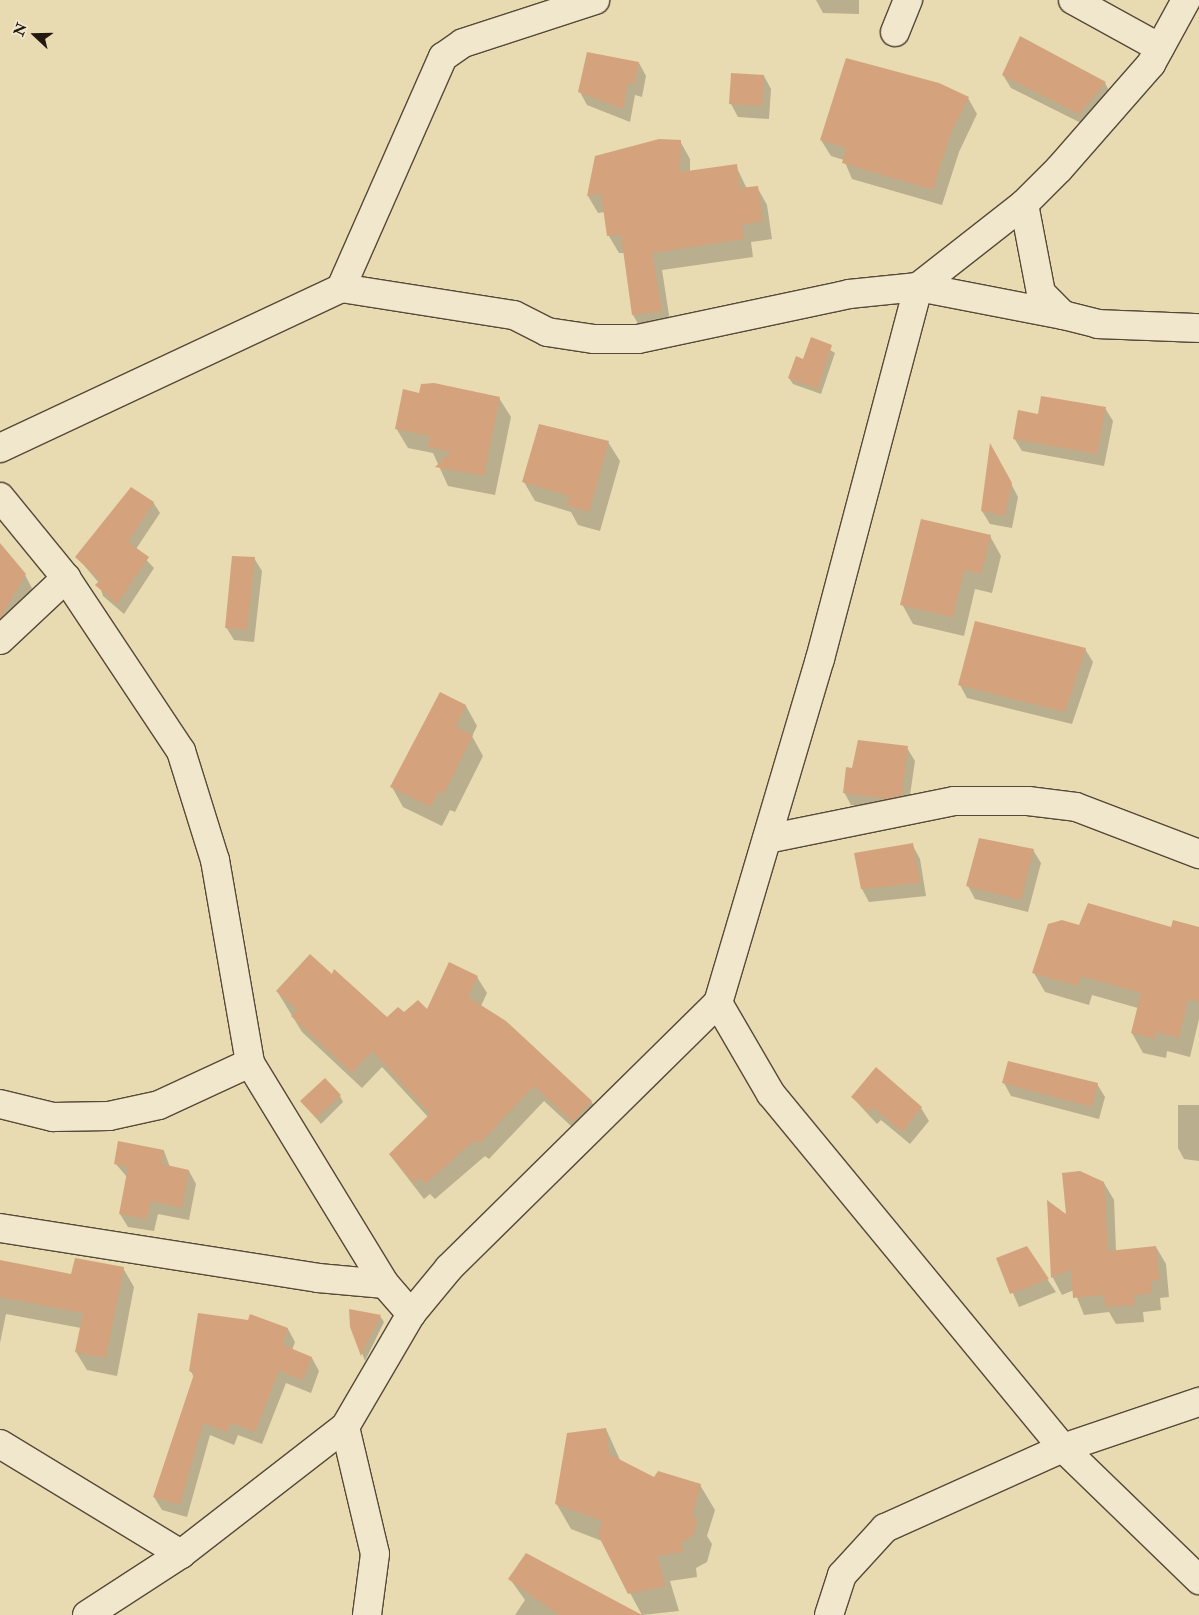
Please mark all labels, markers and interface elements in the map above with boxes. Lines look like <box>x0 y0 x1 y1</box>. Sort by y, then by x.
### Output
north arrow <box>10 10 60 60</box>
text: N <box>10 21 31 38</box>

